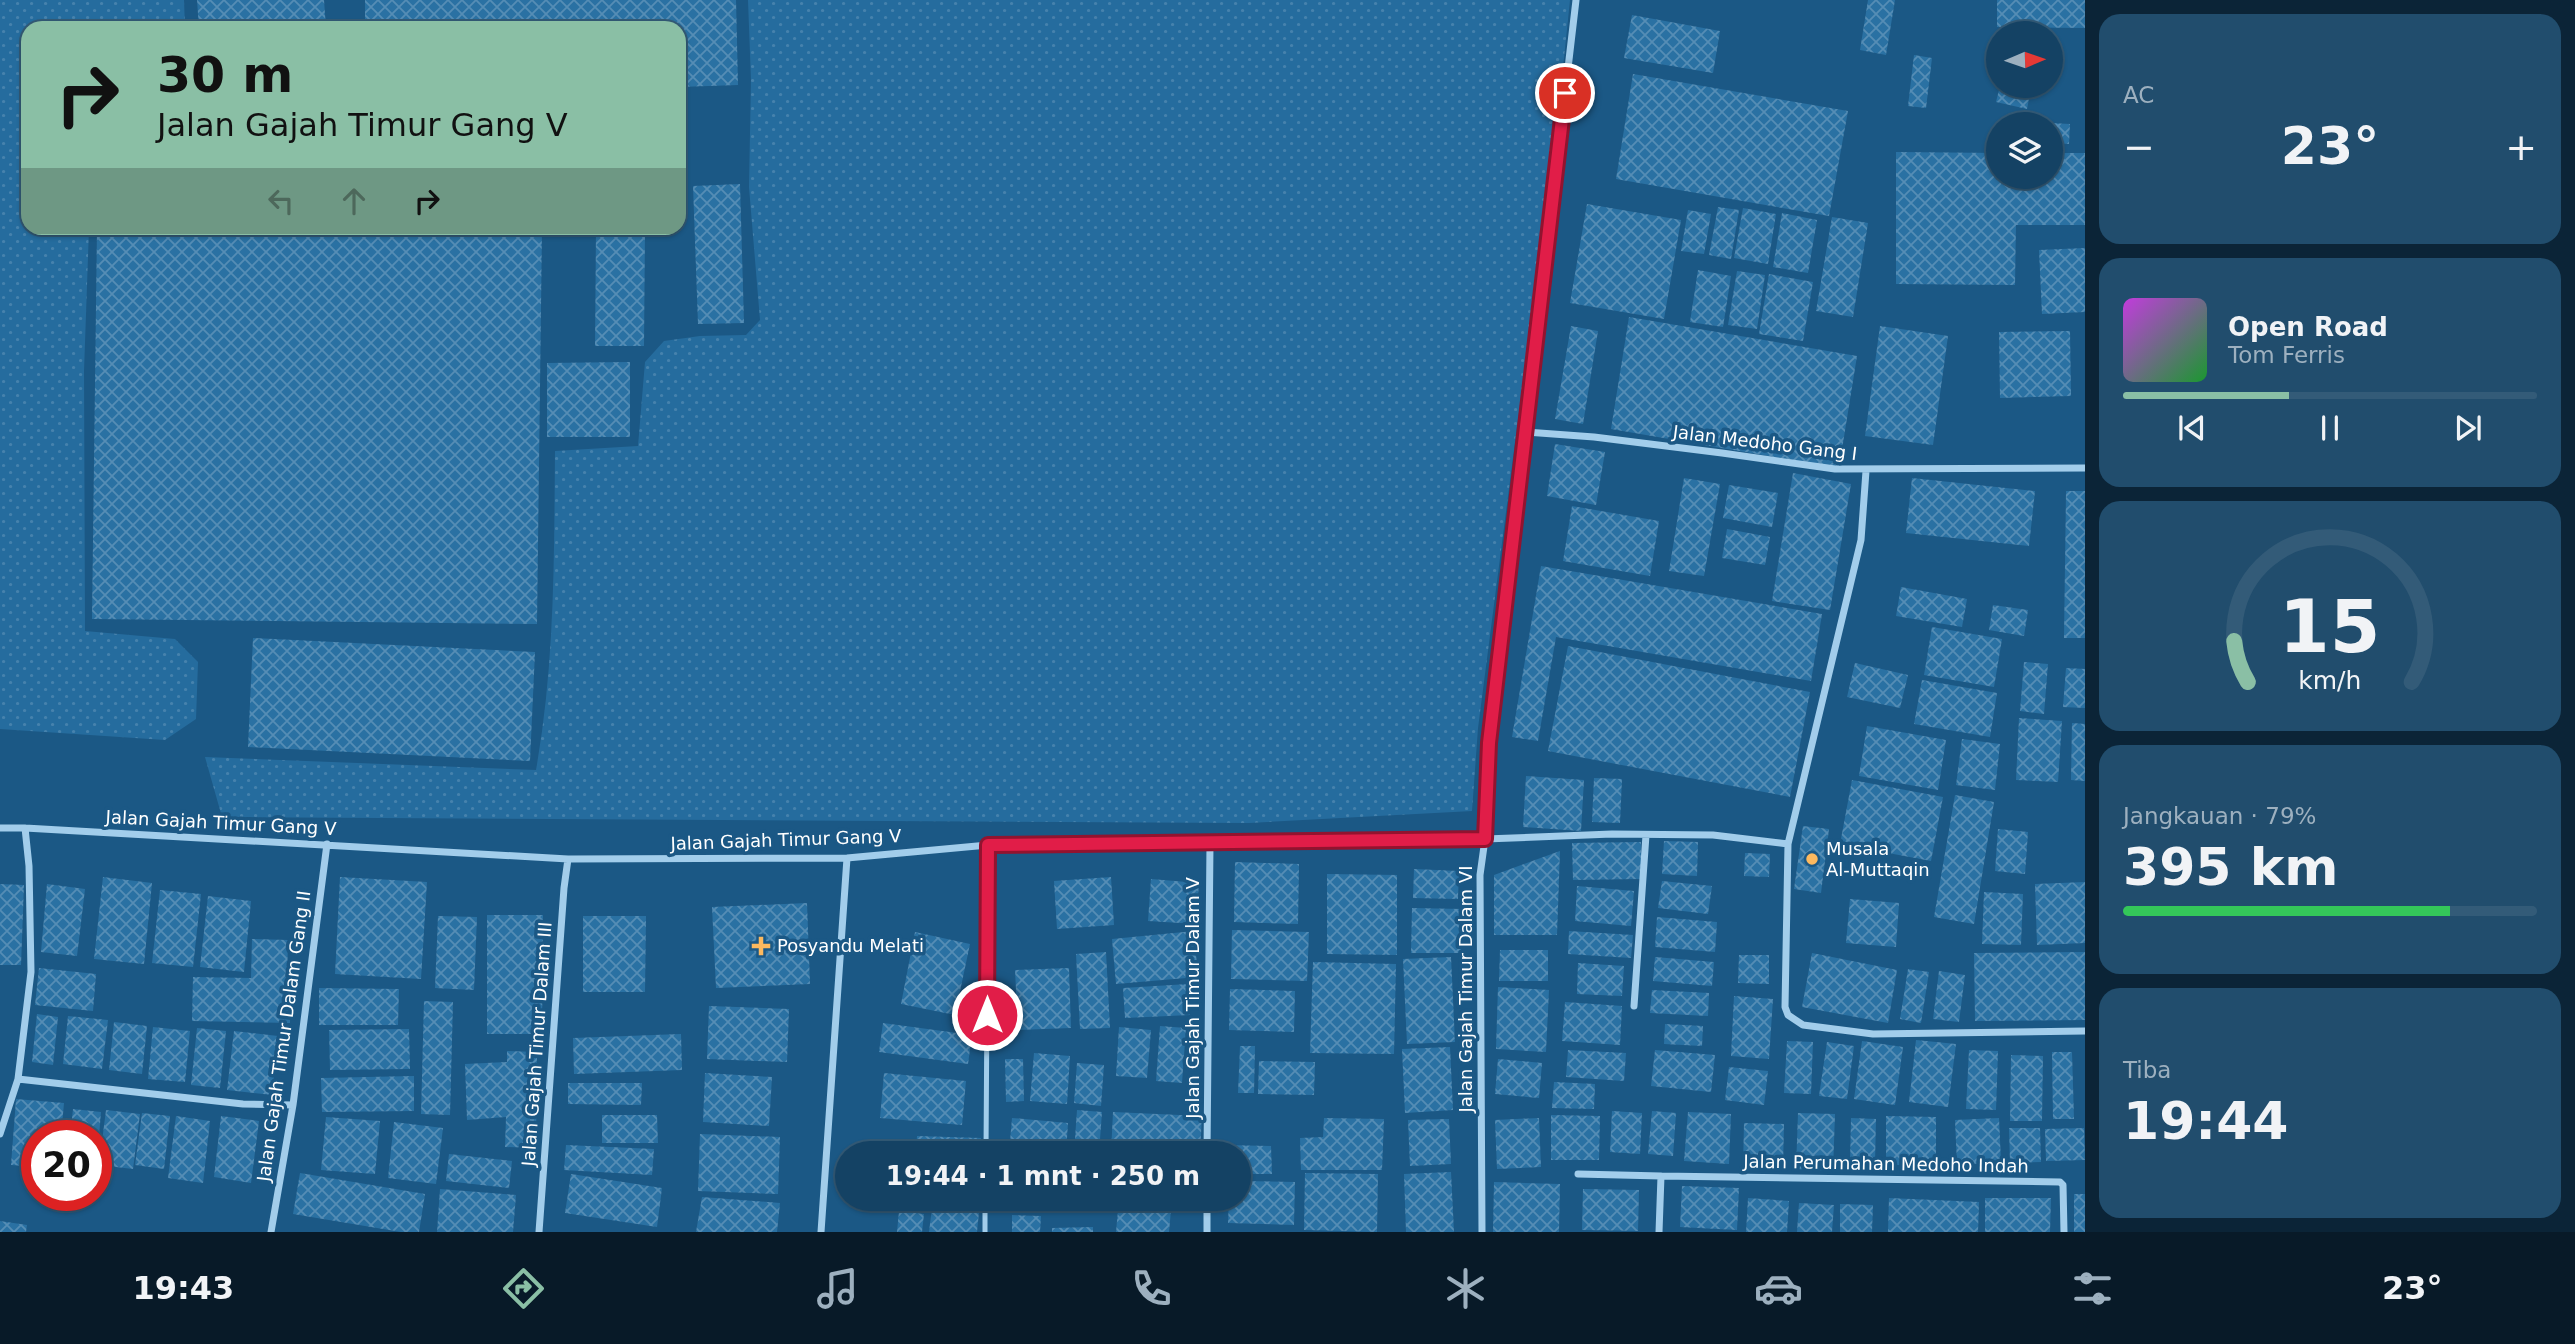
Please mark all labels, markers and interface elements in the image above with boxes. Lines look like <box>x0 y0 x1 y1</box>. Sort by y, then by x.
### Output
north arrow <box>1986 21 2063 98</box>
map controls <box>1986 21 2063 189</box>
text: 30 m <box>157 47 293 104</box>
icon: right <box>42 49 133 140</box>
pin <box>1535 63 1595 123</box>
icon: arrive <box>1546 74 1584 112</box>
text: AC <box>2123 82 2154 108</box>
text: Jalan Gajah Timur Gang V <box>157 106 568 144</box>
button: layers <box>1986 112 2063 189</box>
text: 23° <box>2281 116 2379 176</box>
text: − <box>2123 125 2155 169</box>
text: + <box>2505 125 2537 169</box>
icon: left <box>262 182 300 220</box>
icon: ahead <box>335 182 373 220</box>
icon: right <box>408 182 446 220</box>
text: Open Road <box>2228 312 2388 342</box>
text: Tom Ferris <box>2228 342 2345 368</box>
icon: previous <box>2173 409 2211 447</box>
icon: pause <box>2311 409 2349 447</box>
icon: next <box>2449 409 2487 447</box>
street label: Jalan Medoho Gang I <box>1671 421 1858 464</box>
text: 15 <box>2279 584 2381 669</box>
text: km/h <box>2298 666 2362 695</box>
text: Jangkauan · 79% <box>2123 803 2316 829</box>
street label: Jalan Gajah Timur Gang V <box>104 806 338 839</box>
street label: Jalan Gajah Timur Gang V <box>669 825 902 854</box>
text: 395 km <box>2123 837 2338 897</box>
place label: Musala Al-Muttaqin <box>1826 838 1930 880</box>
marker: Musala Al-Muttaqin <box>1804 851 1820 867</box>
street label: Jalan Gajah Timur Dalam VI <box>1455 866 1476 1113</box>
street label: Jalan Gajah Timur Dalam V <box>1182 876 1203 1120</box>
street label: Jalan Gajah Timur Dalam Gang II <box>253 889 314 1184</box>
street label: Jalan Gajah Timur Dalam III <box>517 921 556 1168</box>
place label: Posyandu Melati <box>777 935 924 956</box>
marker: Posyandu Melati <box>751 936 771 956</box>
position arrow <box>950 978 1024 1052</box>
text: Tiba <box>2123 1057 2171 1083</box>
text: 19:44 <box>2123 1091 2289 1151</box>
speed limit sign: 20 <box>21 1120 112 1211</box>
street label: Jalan Perumahan Medoho Indah <box>1742 1150 2029 1176</box>
text: 19:44 · 1 mnt · 250 m <box>886 1161 1200 1191</box>
icon: directions <box>499 1264 548 1313</box>
icon: music <box>813 1264 862 1313</box>
icon: phone <box>1127 1264 1176 1313</box>
icon: climate <box>1441 1264 1490 1313</box>
icon: car <box>1754 1264 1803 1313</box>
icon: filters <box>2068 1264 2117 1313</box>
text: 19:43 <box>132 1269 234 1307</box>
text: 23° <box>2382 1269 2442 1307</box>

